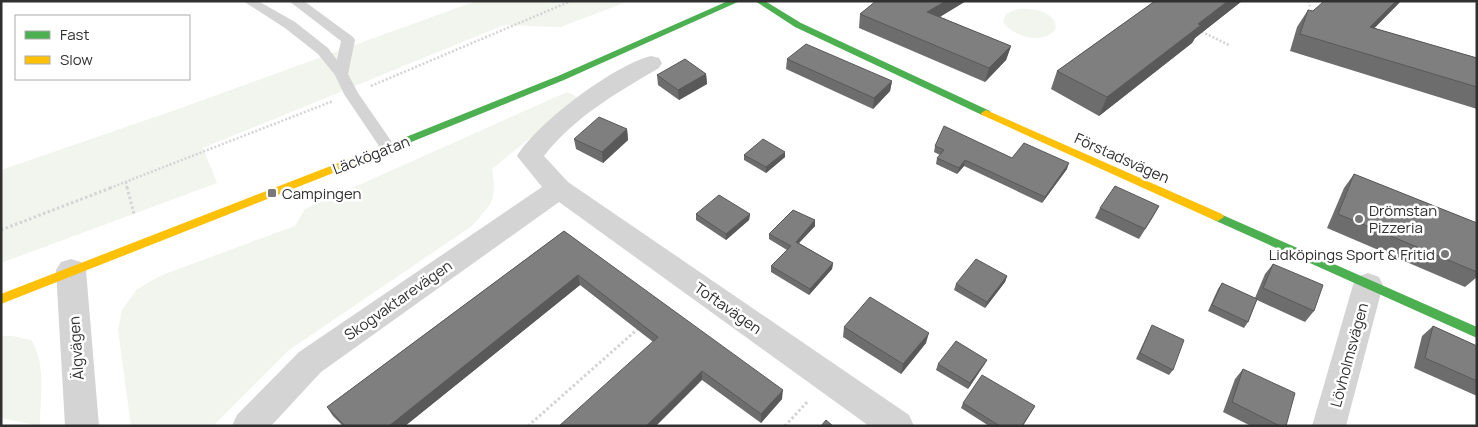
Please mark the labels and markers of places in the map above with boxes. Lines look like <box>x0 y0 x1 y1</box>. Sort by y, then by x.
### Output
place label: Campingen <box>282 183 361 204</box>
marker: Campingen <box>266 187 278 199</box>
place label: Drömstan Pizzeria <box>1369 200 1437 238</box>
marker: Drömstan Pizzeria <box>1353 213 1365 225</box>
place label: Lidköpings Sport & Fritid <box>1269 244 1435 265</box>
marker: Lidköpings Sport & Fritid <box>1439 248 1451 260</box>

